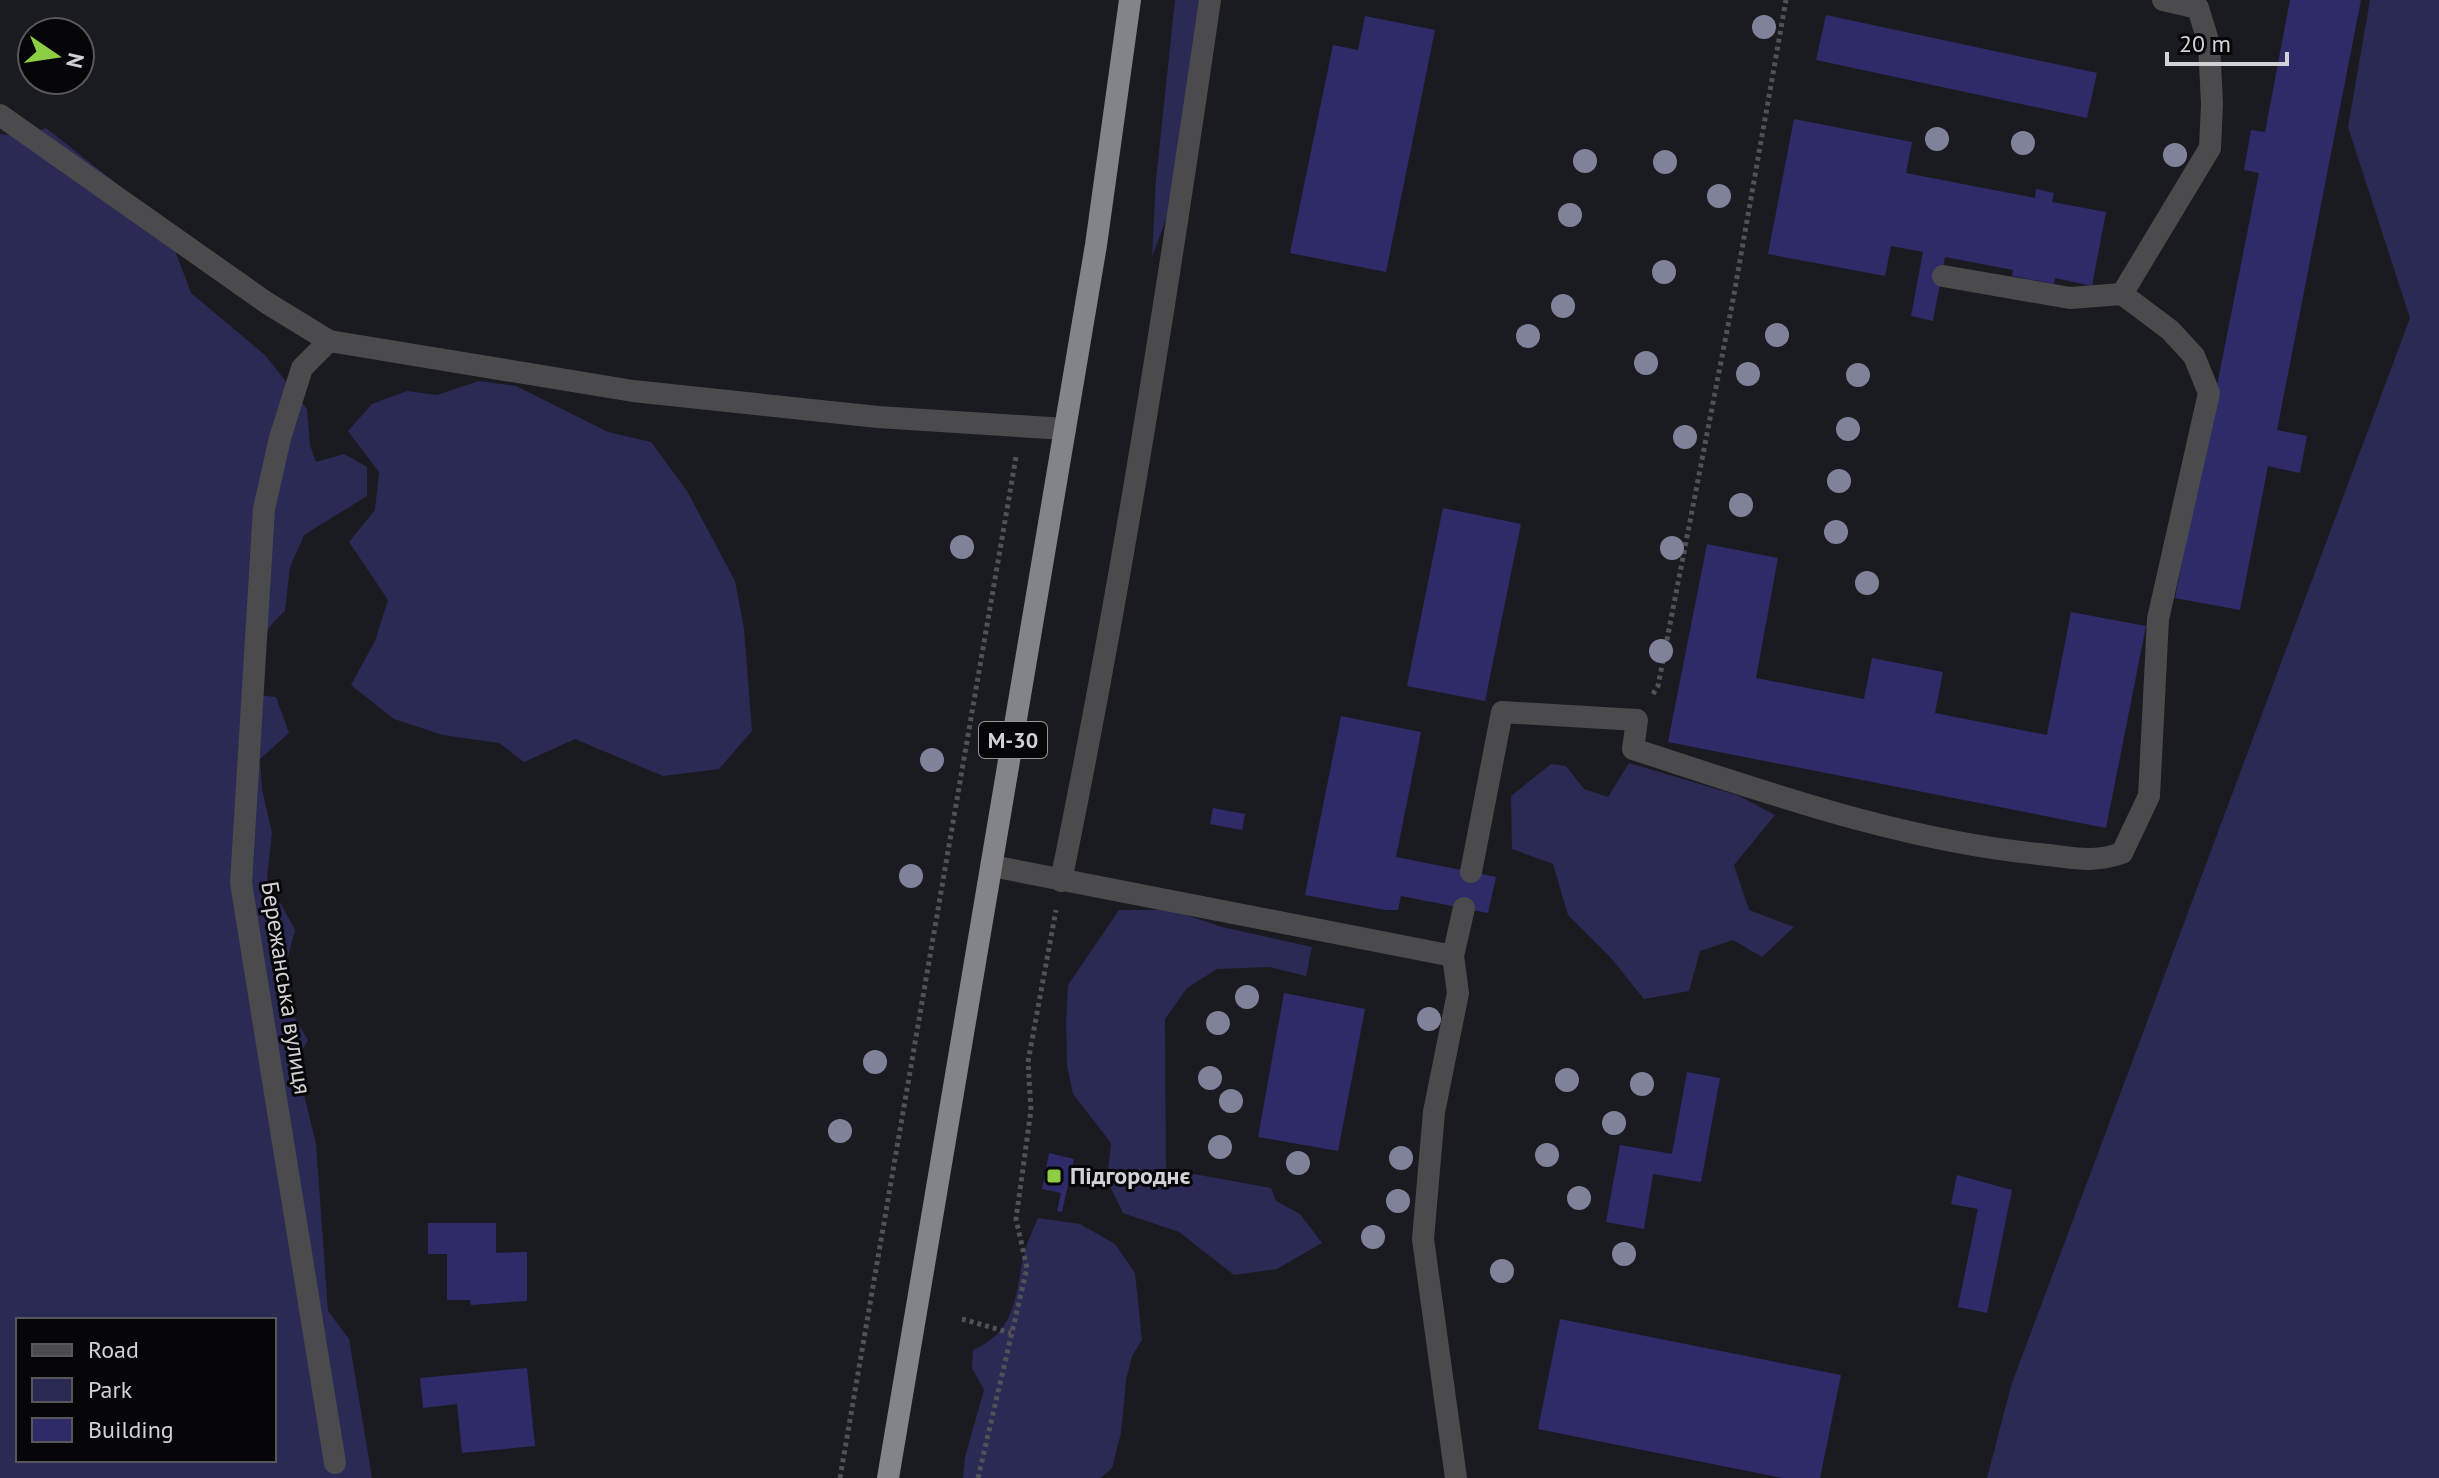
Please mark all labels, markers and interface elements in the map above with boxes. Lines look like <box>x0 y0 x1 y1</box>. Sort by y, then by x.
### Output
north arrow <box>16 16 96 96</box>
scale bar <box>2167 16 2287 66</box>
text: 20 m <box>2179 28 2231 59</box>
text: N <box>60 50 91 71</box>
road number: М-30 <box>979 722 1047 758</box>
street label: Бережанська вулиця <box>254 879 319 1097</box>
place label: Підгороднє <box>1070 1160 1191 1191</box>
marker: Підгороднє <box>1045 1167 1063 1185</box>
legend <box>16 1318 276 1462</box>
text: Road <box>88 1334 139 1365</box>
text: Park <box>88 1374 133 1405</box>
text: Building <box>88 1414 174 1445</box>

